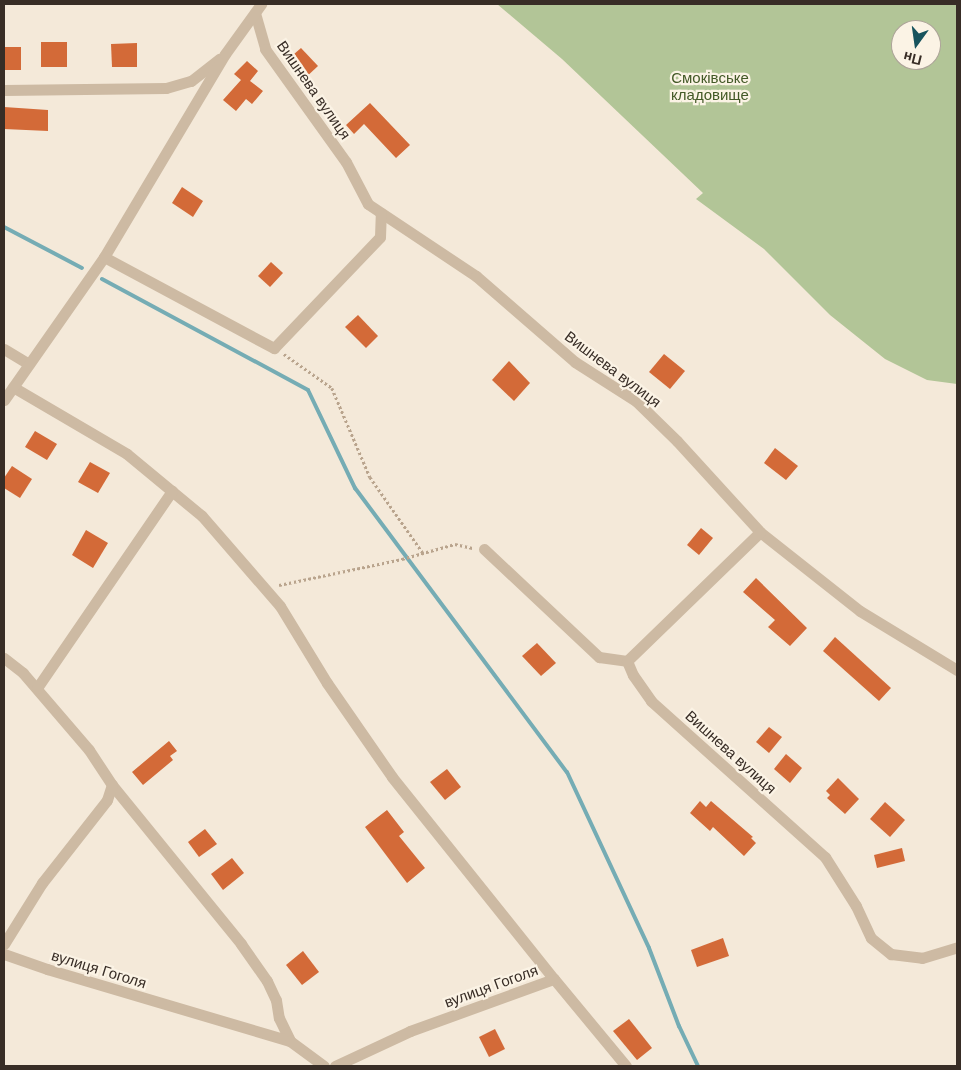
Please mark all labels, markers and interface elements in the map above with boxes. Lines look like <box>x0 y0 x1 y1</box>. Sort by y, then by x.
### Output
north arrow <box>891 20 941 70</box>
street label: Вишнева вулиця <box>273 37 355 143</box>
text: Пн <box>902 49 924 69</box>
park label: Смоківське кладовище <box>671 68 749 103</box>
street label: Вишнева вулиця <box>561 327 665 411</box>
street label: Вишнева вулиця <box>682 706 780 798</box>
street label: вулиця Гоголя <box>49 946 149 992</box>
street label: вулиця Гоголя <box>442 961 540 1011</box>

